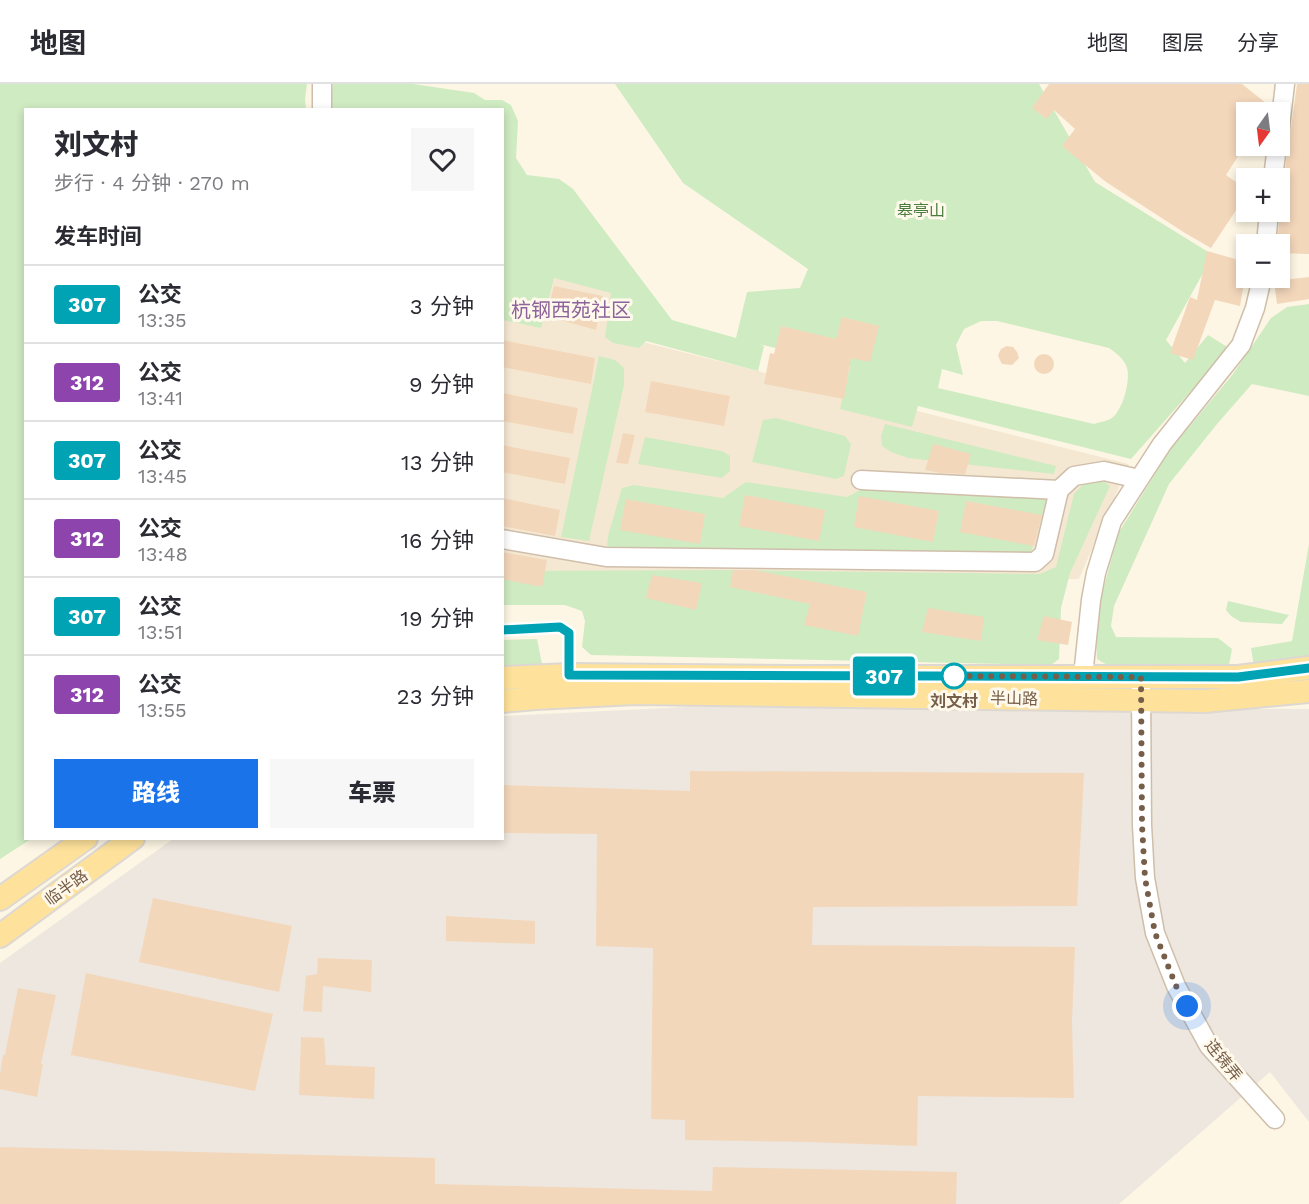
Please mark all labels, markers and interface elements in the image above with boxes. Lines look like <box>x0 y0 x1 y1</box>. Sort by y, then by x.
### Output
text: 地图 <box>30 27 86 60</box>
text: 地图 <box>1087 30 1129 55</box>
text: 图层 <box>1162 30 1204 55</box>
text: 分享 <box>1237 30 1279 55</box>
north arrow <box>1236 102 1290 156</box>
map controls <box>1236 102 1290 288</box>
text: 刘文村 <box>54 128 138 161</box>
button: heart <box>411 128 474 191</box>
button: + <box>1236 168 1290 222</box>
text: 步行 · 4 分钟 · 270 m <box>54 171 250 195</box>
park label: 皋亭山 <box>897 201 945 220</box>
text: 发车时间 <box>54 224 142 249</box>
button: − <box>1236 234 1290 288</box>
text: 公交 <box>138 282 182 307</box>
text: 307 <box>68 292 106 317</box>
text: 3 分钟 <box>410 294 474 319</box>
district label: 杭钢西苑社区 <box>511 298 631 322</box>
text: 13:35 <box>138 308 187 332</box>
text: 公交 <box>138 360 182 385</box>
text: 312 <box>70 370 104 395</box>
text: 9 分钟 <box>409 372 474 397</box>
text: 13:41 <box>138 386 183 410</box>
text: 公交 <box>138 438 182 463</box>
text: 307 <box>68 448 106 473</box>
text: 13 分钟 <box>401 450 474 475</box>
text: 13:45 <box>138 464 187 488</box>
text: 公交 <box>138 516 182 541</box>
text: 312 <box>70 526 104 551</box>
text: 16 分钟 <box>401 528 474 553</box>
text: 13:48 <box>138 542 188 566</box>
text: 公交 <box>138 594 182 619</box>
text: 307 <box>68 604 106 629</box>
text: 19 分钟 <box>400 606 474 631</box>
text: 13:51 <box>138 620 183 644</box>
line badge: 307 <box>850 656 918 696</box>
marker: 刘文村 <box>941 663 967 689</box>
text: 307 <box>865 664 903 689</box>
text: 公交 <box>138 672 182 697</box>
text: 312 <box>70 682 104 707</box>
text: 23 分钟 <box>397 684 474 709</box>
street label: 半山路 <box>990 689 1038 708</box>
place label: 刘文村 <box>930 692 978 711</box>
text: 13:55 <box>138 698 187 722</box>
button: 路线 <box>54 759 258 828</box>
button: 车票 <box>270 759 474 828</box>
street label: 临半路 <box>41 866 91 909</box>
your location <box>1172 991 1202 1021</box>
street label: 连铸弄 <box>1201 1036 1246 1085</box>

